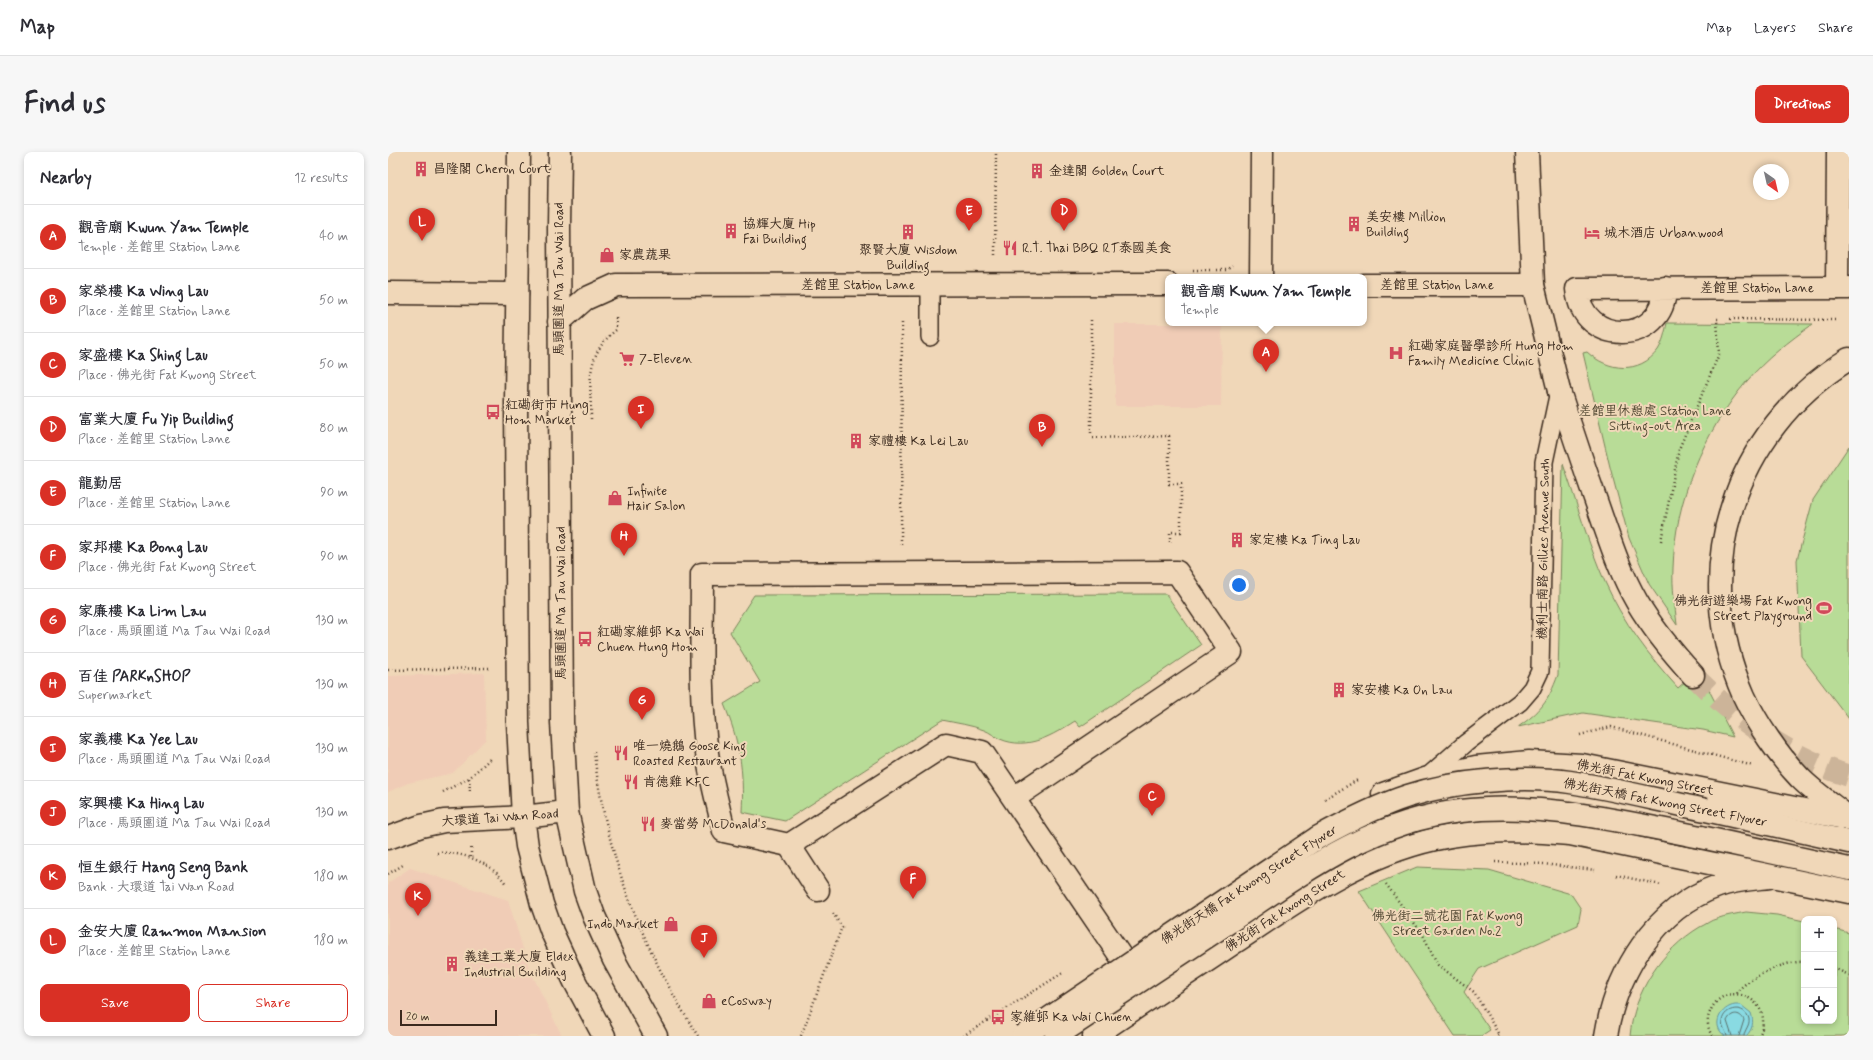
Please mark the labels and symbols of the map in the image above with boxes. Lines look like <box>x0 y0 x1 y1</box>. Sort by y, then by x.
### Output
building icon: 昌隆閣 Cheron Court <box>412 160 430 178</box>
place label: 昌隆閣 Cheron Court <box>433 161 551 178</box>
building icon: 金達閣 Golden Court <box>1028 162 1046 180</box>
place label: 金達閣 Golden Court <box>1049 163 1165 180</box>
north arrow <box>1753 164 1789 200</box>
pin: E <box>956 198 982 231</box>
pin: D <box>1051 198 1077 231</box>
street label: 馬頭圍道 Ma Tau Wai Road <box>551 202 568 356</box>
pin: L <box>409 208 435 241</box>
place label: 美安樓 Million Building <box>1366 209 1446 243</box>
building icon: 美安樓 Million Building <box>1345 215 1363 233</box>
place label: 協輝大廈 Hip Fai Building <box>743 216 816 250</box>
building icon: 協輝大廈 Hip Fai Building <box>722 222 740 240</box>
building icon: 聚賢大廈 Wisdom Building <box>899 223 917 241</box>
hotel icon: 城木酒店 Urbanwood <box>1583 224 1601 242</box>
place label: 城木酒店 Urbanwood <box>1604 225 1723 242</box>
restaurant icon: R.T. Thai BBQ RT泰國美食 <box>1001 239 1019 257</box>
place label: R.T. Thai BBQ RT泰國美食 <box>1022 240 1171 257</box>
place label: 聚賢大廈 Wisdom Building <box>859 242 957 276</box>
shop icon: 家農蔬果 <box>598 246 616 264</box>
place label: 家農蔬果 <box>619 247 671 264</box>
street label: 差館里 Station Lane <box>801 277 915 294</box>
street label: 差館里 Station Lane <box>1380 277 1494 294</box>
street label: 差館里 Station Lane <box>1700 280 1814 297</box>
place label: 紅磡家庭醫學診所 Hung Hom Family Medicine Clinic <box>1408 338 1574 370</box>
pin: A <box>1253 339 1279 372</box>
hospital icon: 紅磡家庭醫學診所 Hung Hom Family Medicine Clinic <box>1387 344 1405 362</box>
supermarket icon: 7-Eleven <box>618 350 636 368</box>
place label: 7-Eleven <box>639 351 692 368</box>
pin: I <box>628 396 654 429</box>
place label: 紅磡街市 Hung Hom Market <box>505 397 589 429</box>
bus stop icon: 紅磡街市 Hung Hom Market <box>484 403 502 421</box>
park label: 差館里休憩處 Station Lane Sitting-out Area <box>1578 403 1732 437</box>
pin: B <box>1029 414 1055 447</box>
building icon: 家禮樓 Ka Lei Lau <box>847 432 865 450</box>
place label: 家禮樓 Ka Lei Lau <box>868 433 969 450</box>
street label: 機利士南路 Gillies Avenue South <box>1534 458 1554 640</box>
place label: Infinite Hair Salon <box>627 483 686 515</box>
shop icon: Infinite Hair Salon <box>606 489 624 507</box>
pin: H <box>611 523 637 556</box>
street label: 馬頭圍道 Ma Tau Wai Road <box>553 526 570 680</box>
building icon: 家定樓 Ka Ting Lau <box>1228 531 1246 549</box>
place label: 家定樓 Ka Ting Lau <box>1249 532 1361 549</box>
your location <box>1229 575 1249 595</box>
place label: 佛光街遊樂場 Fat Kwong Street Playground <box>1674 593 1812 627</box>
sports icon: 佛光街遊樂場 Fat Kwong Street Playground <box>1815 599 1833 617</box>
place label: 紅磡家維邨 Ka Wai Chuen Hung Hom <box>597 624 704 657</box>
bus stop icon: 紅磡家維邨 Ka Wai Chuen Hung Hom <box>576 630 594 648</box>
building icon: 家安樓 Ka On Lau <box>1330 681 1348 699</box>
place label: 家安樓 Ka On Lau <box>1351 682 1452 699</box>
pin: G <box>629 687 655 720</box>
place label: 唯一燒鵝 Goose King Roasted Restaurant <box>633 738 746 770</box>
restaurant icon: 唯一燒鵝 Goose King Roasted Restaurant <box>612 744 630 762</box>
street label: 佛光街 Fat Kwong Street <box>1575 756 1716 801</box>
restaurant icon: 肯德雞 KFC <box>622 773 640 791</box>
place label: 肯德雞 KFC <box>643 774 711 791</box>
street label: 佛光街天橋 Fat Kwong Street Flyover <box>1561 775 1769 832</box>
pin: C <box>1139 783 1165 816</box>
street label: 大環道 Tai Wan Road <box>441 805 559 831</box>
restaurant icon: 麥當勞 McDonald's <box>639 815 657 833</box>
place label: 麥當勞 McDonald's <box>660 816 767 833</box>
street label: 佛光街天橋 Fat Kwong Street Flyover <box>1157 821 1342 949</box>
pin: F <box>900 866 926 899</box>
street label: 佛光街 Fat Kwong Street <box>1222 866 1349 957</box>
pin: K <box>405 883 431 916</box>
park label: 佛光街二號花園 Fat Kwong Street Garden No.2 <box>1371 908 1523 940</box>
shop icon: Indo Market <box>662 915 680 933</box>
place label: Indo Market <box>587 916 659 933</box>
pin: J <box>691 925 717 958</box>
place label: 義達工業大廈 Eldex Industrial Building <box>464 949 574 981</box>
building icon: 義達工業大廈 Eldex Industrial Building <box>443 955 461 973</box>
shop icon: eCosway <box>700 992 718 1010</box>
place label: eCosway <box>721 993 772 1010</box>
scale bar <box>400 1008 497 1027</box>
bus stop icon: 家維邨 Ka Wai Chuen <box>989 1008 1007 1026</box>
place label: 家維邨 Ka Wai Chuen <box>1010 1009 1132 1026</box>

